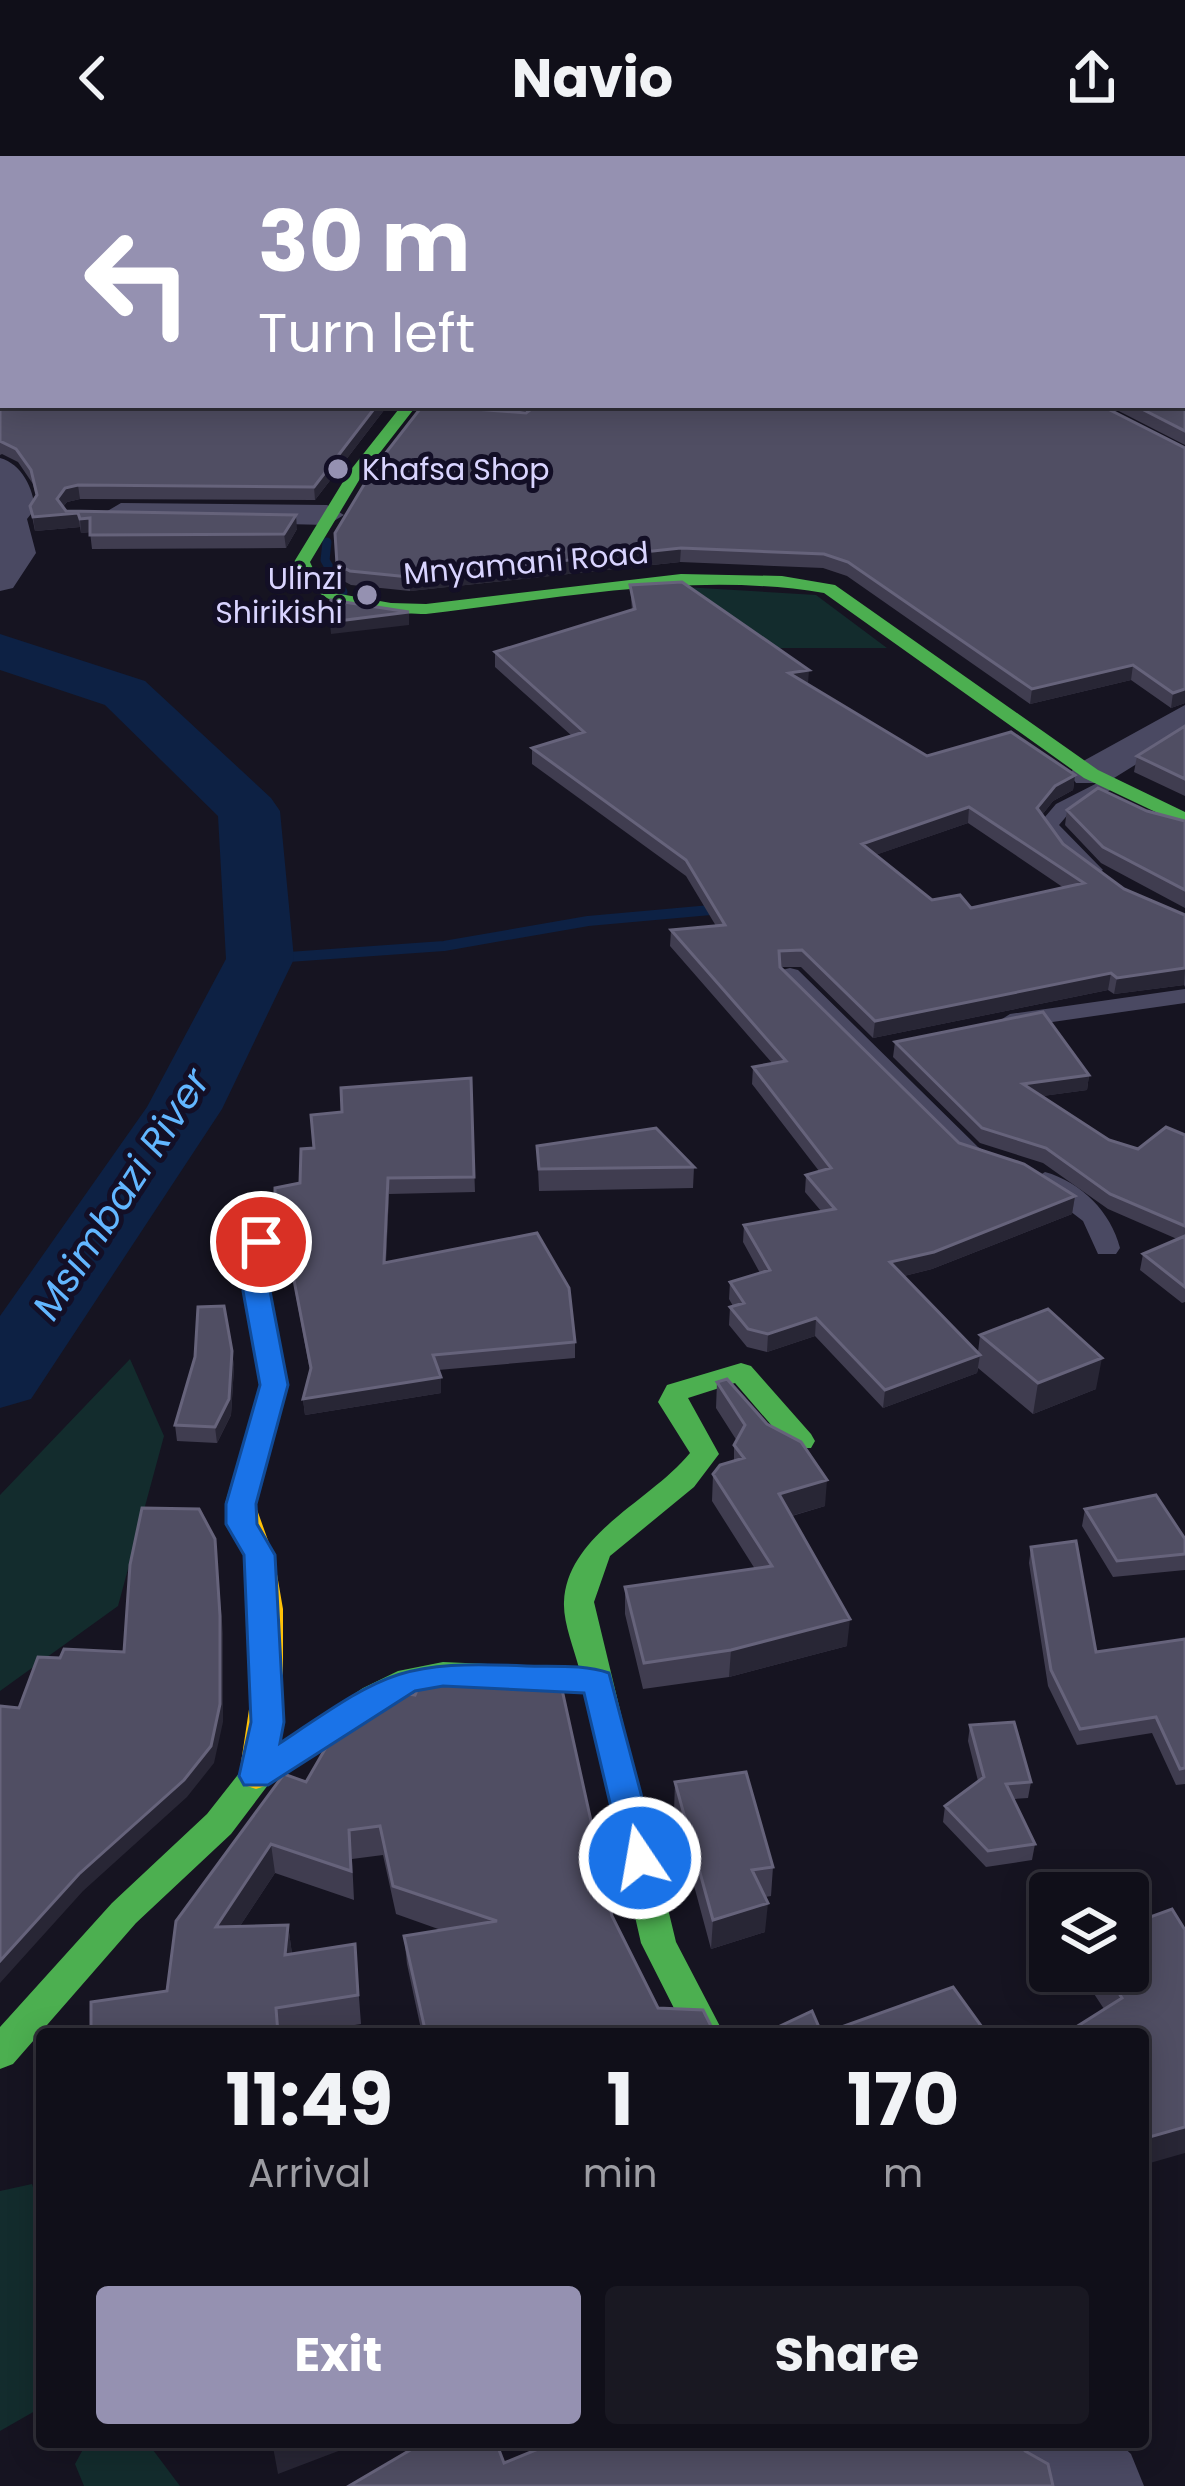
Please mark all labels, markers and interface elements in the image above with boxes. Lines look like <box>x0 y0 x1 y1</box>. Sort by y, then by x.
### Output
text: Navio <box>512 40 673 116</box>
icon: back <box>60 45 126 111</box>
icon: share <box>1059 45 1125 111</box>
text: 30 m <box>258 183 470 300</box>
icon: left <box>60 204 216 360</box>
text: Turn left <box>258 295 475 371</box>
place label: Khafsa Shop <box>362 448 550 491</box>
marker: Khafsa Shop <box>325 456 351 482</box>
street label: Mnyamani Road <box>402 531 650 595</box>
place label: Ulinzi Shirikishi <box>215 557 343 634</box>
marker: Ulinzi Shirikishi <box>354 582 380 608</box>
water label: Msimbazi River <box>19 1056 224 1330</box>
pin <box>210 1191 312 1293</box>
icon: arrive <box>228 1209 294 1275</box>
position arrow <box>577 1795 703 1921</box>
map controls <box>1029 1872 1149 1992</box>
button: layers <box>1029 1872 1149 1992</box>
text: 11:49 <box>226 2049 393 2150</box>
text: 1 <box>606 2049 634 2150</box>
text: 170 <box>847 2049 959 2150</box>
text: Arrival <box>248 2146 371 2201</box>
text: min <box>583 2146 657 2201</box>
text: m <box>883 2146 923 2201</box>
button: Exit <box>96 2286 581 2424</box>
button: Share <box>605 2286 1089 2424</box>

